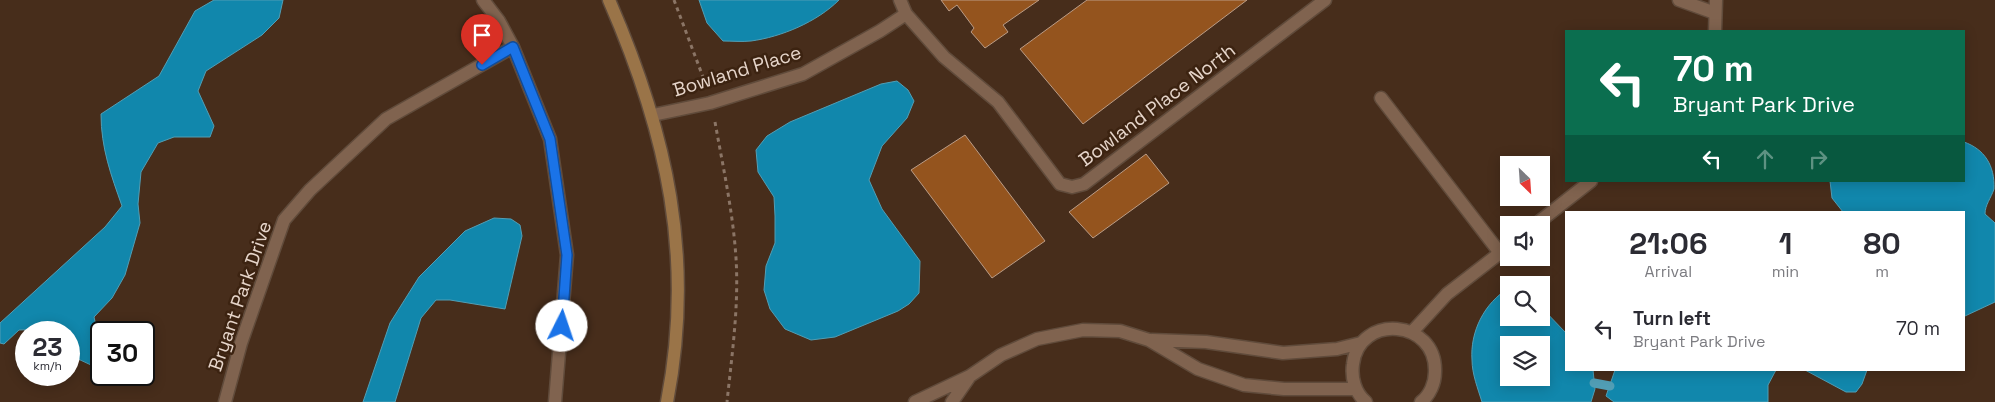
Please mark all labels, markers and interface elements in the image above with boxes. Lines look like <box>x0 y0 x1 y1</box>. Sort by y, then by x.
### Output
pin <box>461 14 503 65</box>
icon: arrive <box>468 21 496 49</box>
street label: Bowland Place North <box>1074 38 1240 172</box>
street label: Bowland Place <box>670 40 804 102</box>
text: 70 m <box>1673 47 1754 91</box>
icon: left <box>1590 50 1655 115</box>
text: Bryant Park Drive <box>1673 90 1855 118</box>
icon: left <box>1698 145 1726 173</box>
icon: ahead <box>1751 145 1779 173</box>
icon: right <box>1804 145 1832 173</box>
north arrow <box>1500 156 1550 206</box>
map controls <box>1500 156 1550 386</box>
button: sound <box>1500 216 1550 266</box>
street label: Bryant Park Drive <box>203 218 277 374</box>
text: 21:06 <box>1629 224 1707 263</box>
text: 1 <box>1779 224 1792 263</box>
text: 80 <box>1863 224 1901 263</box>
text: Arrival <box>1645 261 1692 282</box>
text: min <box>1772 261 1799 282</box>
text: m <box>1875 261 1889 282</box>
button: search <box>1500 276 1550 326</box>
position arrow <box>535 299 587 351</box>
text: Turn left <box>1633 306 1711 331</box>
icon: left <box>1590 315 1618 343</box>
text: 70 m <box>1896 316 1940 341</box>
speed limit sign: 30 <box>90 321 155 386</box>
text: 23 <box>32 331 63 363</box>
text: Bryant Park Drive <box>1633 331 1765 352</box>
button: layers <box>1500 336 1550 386</box>
text: km/h <box>33 358 62 374</box>

